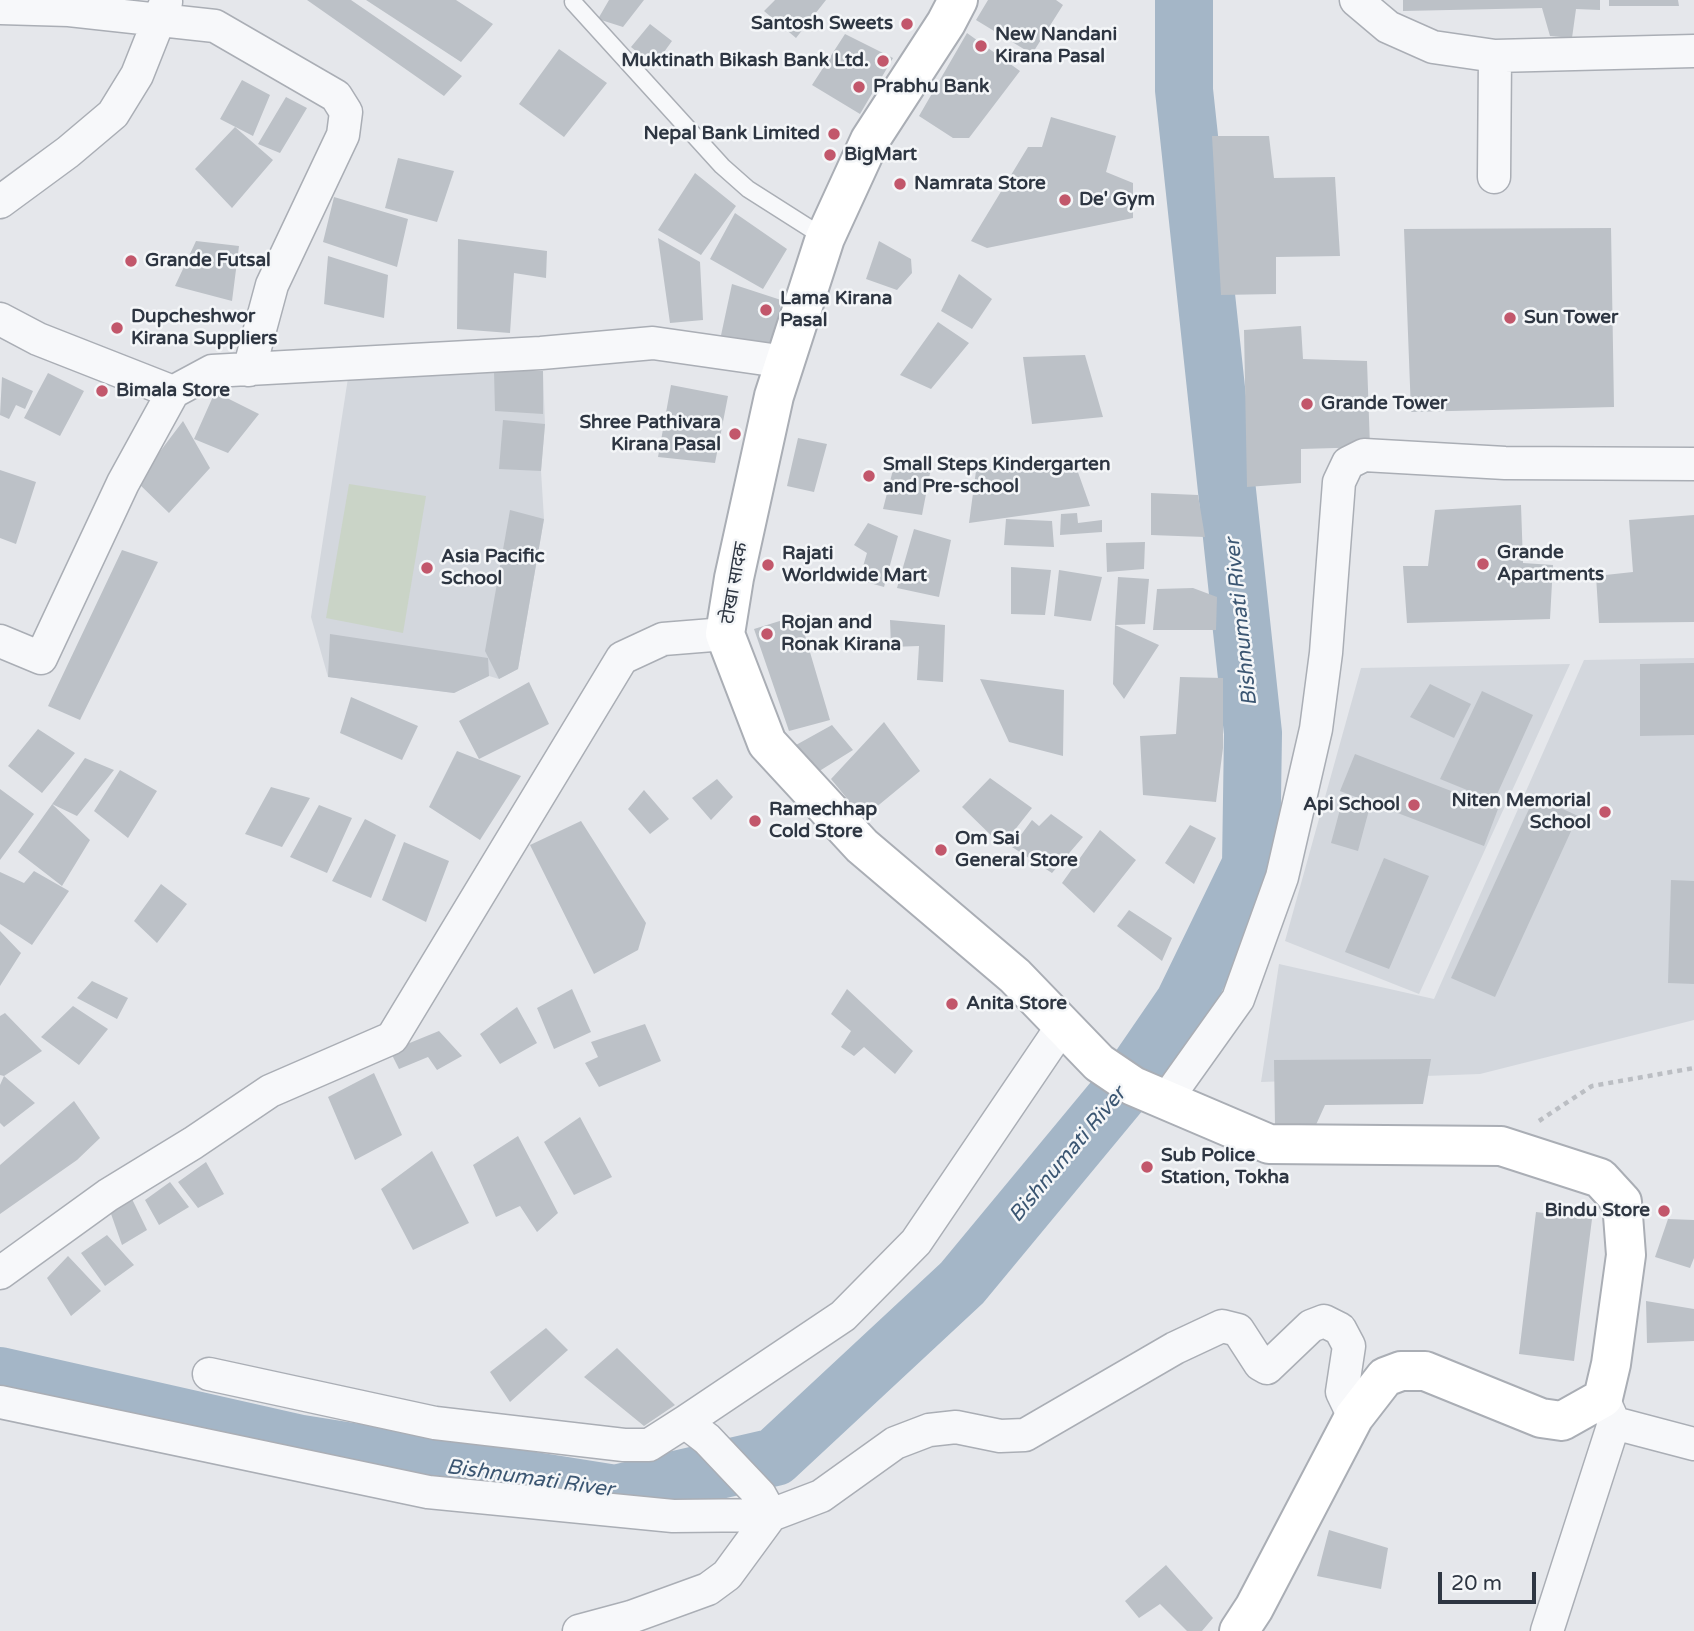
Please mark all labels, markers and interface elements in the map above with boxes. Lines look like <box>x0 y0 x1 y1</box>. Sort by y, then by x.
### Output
place label: Santosh Sweets <box>751 13 893 35</box>
marker: Santosh Sweets <box>899 16 915 32</box>
place label: New Nandani Kirana Pasal <box>995 24 1117 68</box>
marker: New Nandani Kirana Pasal <box>973 38 989 54</box>
place label: Muktinath Bikash Bank Ltd. <box>621 50 869 72</box>
marker: Muktinath Bikash Bank Ltd. <box>875 53 891 69</box>
place label: Prabhu Bank <box>873 76 989 98</box>
marker: Prabhu Bank <box>851 79 867 95</box>
place label: Nepal Bank Limited <box>643 123 820 145</box>
marker: Nepal Bank Limited <box>826 126 842 142</box>
place label: BigMart <box>844 144 917 166</box>
marker: BigMart <box>822 147 838 163</box>
place label: Namrata Store <box>914 173 1046 195</box>
marker: Namrata Store <box>892 176 908 192</box>
place label: De' Gym <box>1079 189 1155 211</box>
marker: De' Gym <box>1057 192 1073 208</box>
place label: Grande Futsal <box>145 250 271 272</box>
marker: Grande Futsal <box>123 253 139 269</box>
place label: Lama Kirana Pasal <box>780 288 892 332</box>
marker: Lama Kirana Pasal <box>758 302 774 318</box>
place label: Dupcheshwor Kirana Suppliers <box>131 306 277 350</box>
place label: Sun Tower <box>1524 307 1618 329</box>
marker: Sun Tower <box>1502 310 1518 326</box>
marker: Dupcheshwor Kirana Suppliers <box>109 320 125 336</box>
place label: Bimala Store <box>116 380 230 402</box>
marker: Bimala Store <box>94 383 110 399</box>
place label: Grande Tower <box>1321 393 1447 415</box>
marker: Grande Tower <box>1299 396 1315 412</box>
place label: Shree Pathivara Kirana Pasal <box>580 412 721 456</box>
marker: Shree Pathivara Kirana Pasal <box>727 426 743 442</box>
place label: Small Steps Kindergarten and Pre-school <box>883 454 1110 498</box>
marker: Small Steps Kindergarten and Pre-school <box>861 468 877 484</box>
water label: Bishnumati River <box>1221 537 1263 707</box>
street label: टोखा सादक <box>717 540 753 626</box>
place label: Grande Apartments <box>1497 542 1604 586</box>
place label: Rajati Worldwide Mart <box>782 543 927 587</box>
place label: Asia Pacific School <box>441 546 545 590</box>
marker: Grande Apartments <box>1475 556 1491 572</box>
marker: Rajati Worldwide Mart <box>760 557 776 573</box>
marker: Asia Pacific School <box>419 560 435 576</box>
place label: Rojan and Ronak Kirana <box>781 612 901 656</box>
marker: Rojan and Ronak Kirana <box>759 626 775 642</box>
place label: Niten Memorial School <box>1452 790 1591 834</box>
place label: Api School <box>1303 794 1400 816</box>
marker: Api School <box>1406 797 1422 813</box>
place label: Ramechhap Cold Store <box>769 799 877 843</box>
marker: Niten Memorial School <box>1597 804 1613 820</box>
marker: Ramechhap Cold Store <box>747 813 763 829</box>
place label: Om Sai General Store <box>955 828 1078 872</box>
marker: Om Sai General Store <box>933 842 949 858</box>
place label: Anita Store <box>966 993 1067 1015</box>
marker: Anita Store <box>944 996 960 1012</box>
water label: Bishnumati River <box>1004 1082 1132 1228</box>
place label: Sub Police Station, Tokha <box>1161 1145 1289 1189</box>
marker: Sub Police Station, Tokha <box>1139 1159 1155 1175</box>
place label: Bindu Store <box>1544 1200 1650 1222</box>
marker: Bindu Store <box>1656 1203 1672 1219</box>
water label: Bishnumati River <box>445 1455 615 1503</box>
scale bar <box>1442 1558 1540 1602</box>
text: 20 m <box>1451 1571 1502 1596</box>

